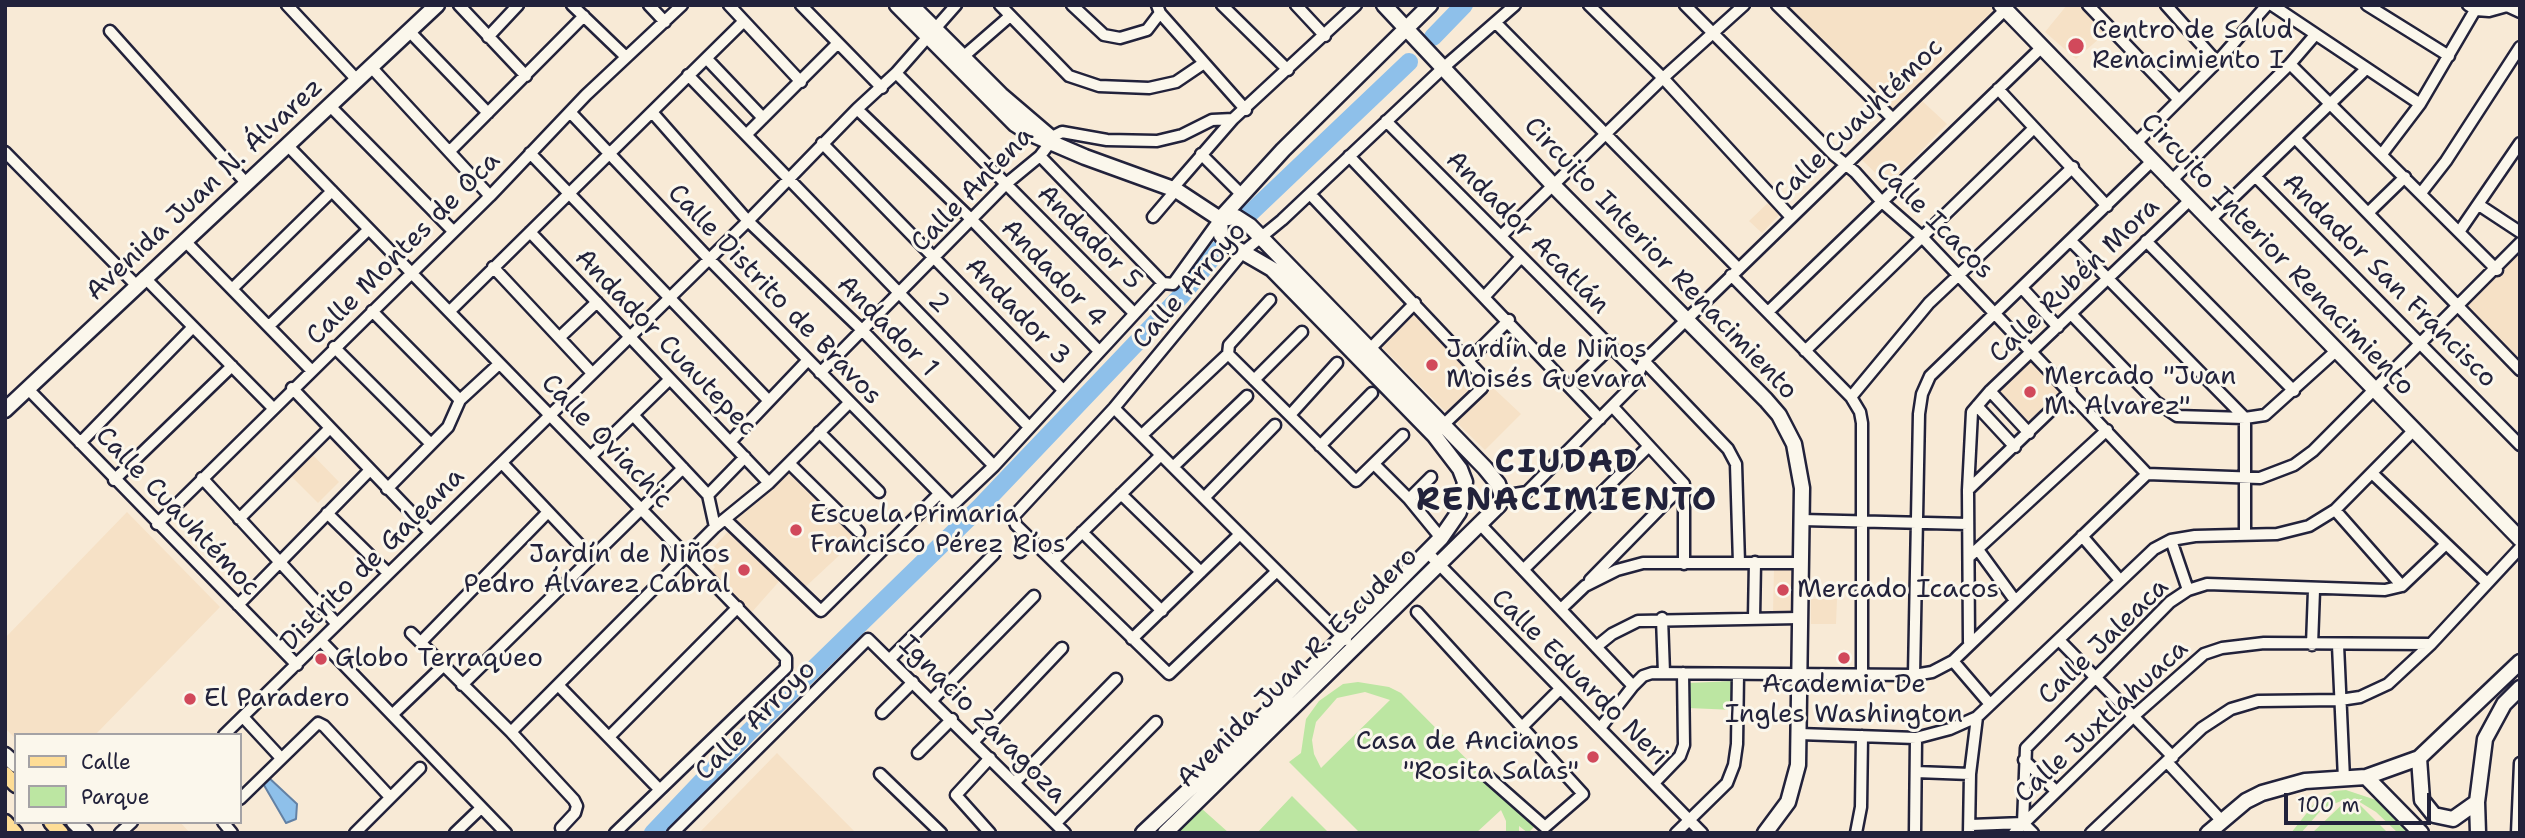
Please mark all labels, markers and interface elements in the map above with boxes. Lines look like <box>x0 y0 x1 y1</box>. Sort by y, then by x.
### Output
place label: Centro de Salud Renacimiento I <box>2092 15 2293 76</box>
street label: Calle Cuauhtémoc <box>1768 32 1950 210</box>
marker: Centro de Salud Renacimiento I <box>2066 36 2086 56</box>
street label: Avenida Juan N. Álvarez <box>80 72 330 308</box>
street label: Circuito Interior Renacimiento <box>2134 107 2420 403</box>
street label: Circuito Interior Renacimiento <box>1517 111 1803 407</box>
street label: Calle Antena <box>905 121 1041 259</box>
street label: Andador Acatlán <box>1439 145 1615 321</box>
street label: Calle Montes de Oca <box>301 146 507 352</box>
street label: Calle Icacos <box>1869 156 1999 286</box>
street label: Andador San Francisco <box>2275 167 2503 395</box>
street label: Calle Distrito de Bravos <box>660 178 888 412</box>
street label: Andador 5 <box>1030 179 1148 297</box>
street label: Calle Rubén Mora <box>1983 192 2167 370</box>
street label: Andador 4 <box>994 214 1112 334</box>
street label: Calle Arroyo <box>1126 216 1254 356</box>
street label: Andador Cuautepec <box>568 243 762 443</box>
street label: Andador 3 <box>958 252 1076 372</box>
street label: Andador 1 <box>830 270 944 384</box>
street label: 2 <box>920 286 956 320</box>
place label: Jardín de Niños Moisés Guevara <box>1446 334 1647 396</box>
marker: Jardín de Niños Moisés Guevara <box>1424 357 1440 373</box>
place label: Mercado "Juan M. Alvarez" <box>2044 361 2236 422</box>
street label: Calle Oviachic <box>534 368 678 516</box>
marker: Mercado "Juan M. Alvarez" <box>2022 384 2038 400</box>
street label: Calle Cuauhtémoc <box>88 421 266 603</box>
district label: CIUDAD RENACIMIENTO <box>1417 443 1717 521</box>
street label: Distrito de Galeana <box>275 462 471 658</box>
place label: Escuela Primaria Francisco Pérez Ríos <box>810 499 1066 560</box>
marker: Escuela Primaria Francisco Pérez Ríos <box>788 522 804 538</box>
place label: Jardín de Niños Pedro Álvarez Cabral <box>464 539 730 600</box>
street label: Avenida Juan R. Escudero <box>1171 541 1425 795</box>
marker: Jardín de Niños Pedro Álvarez Cabral <box>736 562 752 578</box>
street label: Calle Jaleaca <box>2032 572 2176 712</box>
place label: Mercado Icacos <box>1797 574 1999 606</box>
marker: Mercado Icacos <box>1775 582 1791 598</box>
street label: Calle Eduardo Neri <box>1484 583 1674 773</box>
street label: Ignacio Zaragoza <box>892 630 1072 810</box>
street label: Calle Juxtlahuaca <box>2009 634 2195 810</box>
place label: Globo Terraqueo <box>335 643 543 675</box>
marker: Academia De Ingles Washington <box>1836 650 1852 666</box>
marker: Globo Terraqueo <box>313 651 329 667</box>
street label: Calle Arroyo <box>689 654 823 788</box>
place label: Academia De Ingles Washington <box>1725 669 1963 730</box>
place label: El Paradero <box>204 683 350 715</box>
marker: El Paradero <box>182 691 198 707</box>
place label: Casa de Ancianos "Rosita Salas" <box>1356 726 1579 788</box>
legend <box>14 733 242 824</box>
text: Calle <box>81 748 131 776</box>
marker: Casa de Ancianos "Rosita Salas" <box>1585 749 1601 765</box>
scale bar <box>2287 778 2434 822</box>
text: Parque <box>81 783 150 811</box>
text: 100 m <box>2297 791 2360 819</box>

